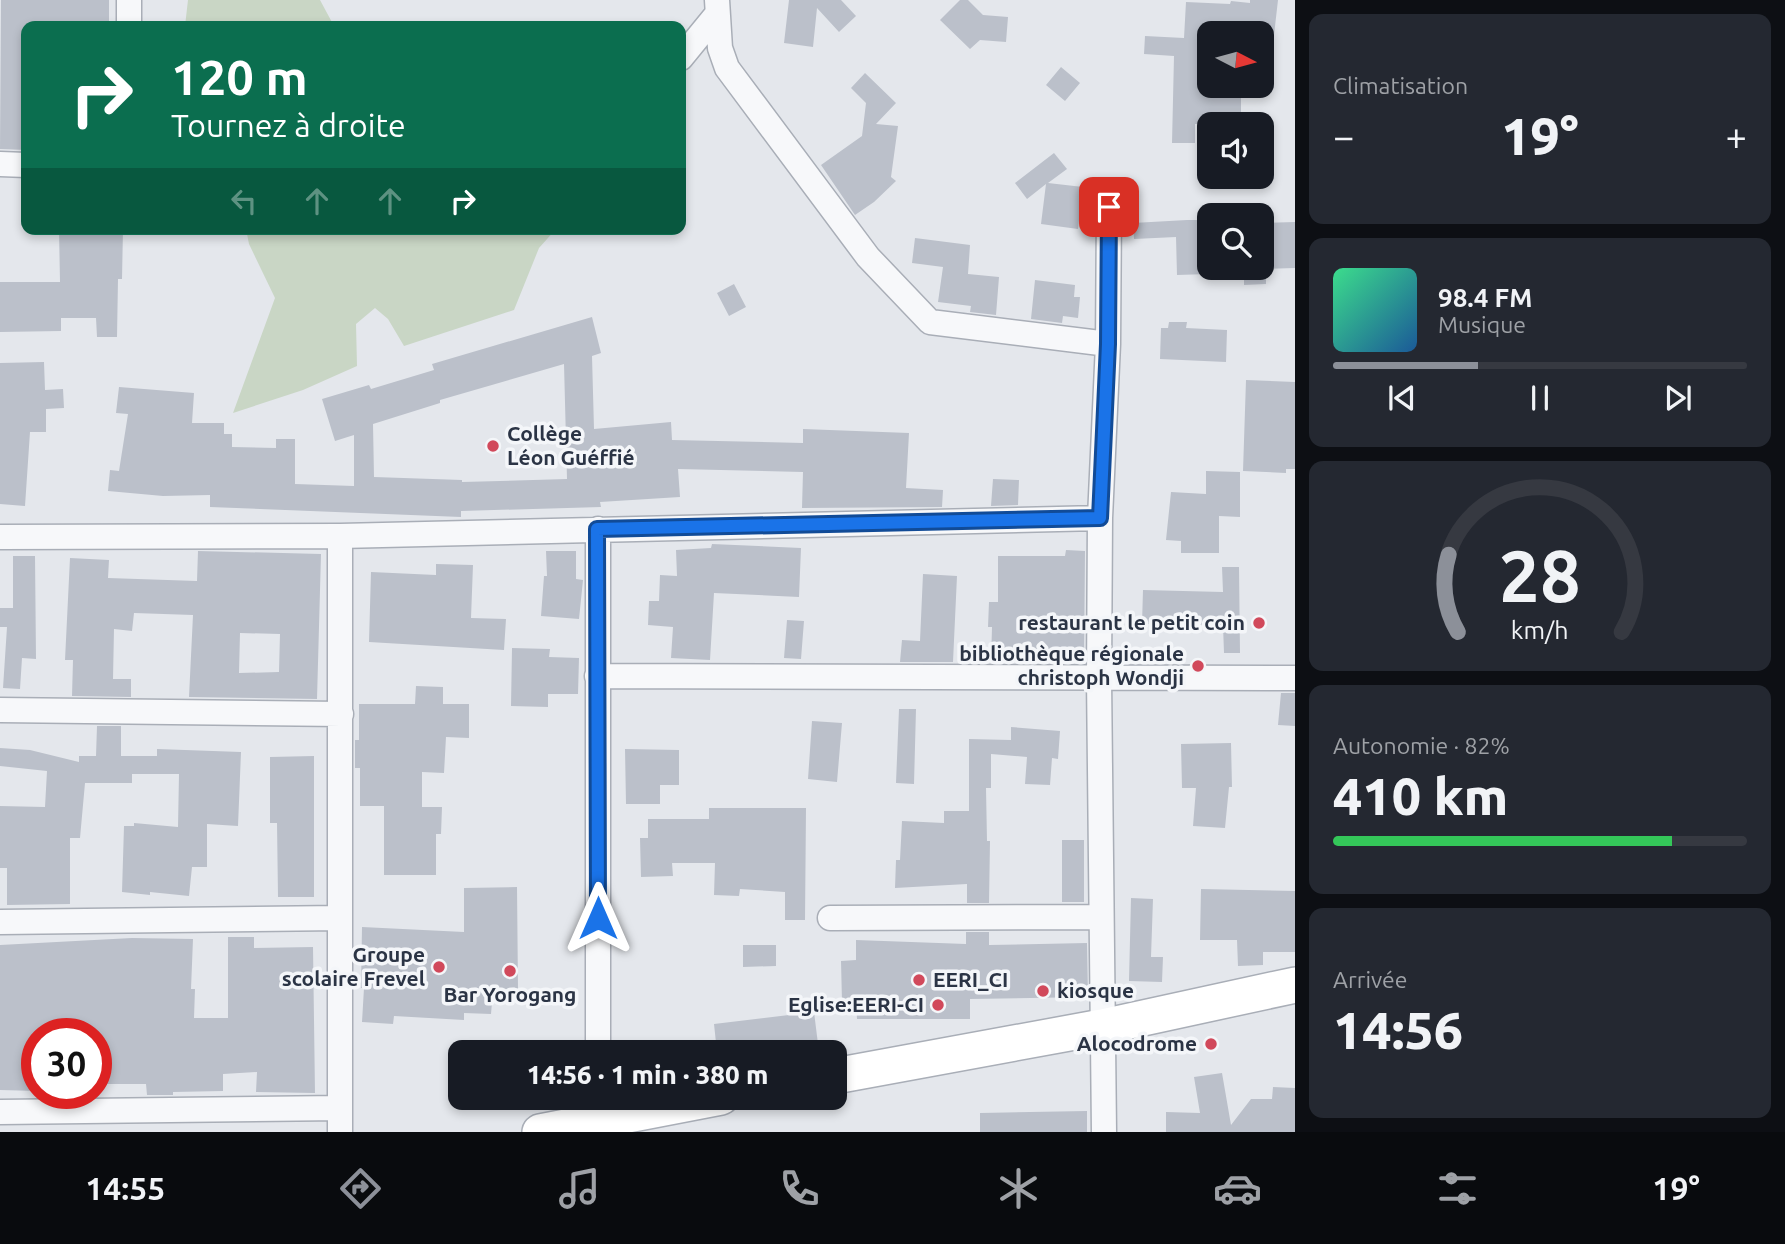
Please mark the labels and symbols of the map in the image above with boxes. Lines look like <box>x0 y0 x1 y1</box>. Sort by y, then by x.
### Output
north arrow <box>1197 21 1274 98</box>
pin <box>1079 177 1139 237</box>
place label: Collège Léon Guéffié <box>507 421 635 469</box>
marker: Collège Léon Guéffié <box>485 438 501 454</box>
place label: restaurant le petit coin <box>1018 610 1245 634</box>
marker: restaurant le petit coin <box>1251 615 1267 631</box>
place label: bibliothèque régionale christoph Wondji <box>959 641 1184 689</box>
marker: bibliothèque régionale christoph Wondji <box>1190 658 1206 674</box>
position arrow <box>561 881 635 955</box>
place label: Groupe scolaire Frevel <box>282 942 425 990</box>
marker: Groupe scolaire Frevel <box>431 959 447 975</box>
marker: Bar Yorogang <box>502 963 518 979</box>
place label: EERI_CI <box>933 967 1008 991</box>
marker: EERI_CI <box>911 972 927 988</box>
place label: kiosque <box>1057 978 1134 1002</box>
place label: Bar Yorogang <box>444 982 576 1006</box>
marker: kiosque <box>1035 983 1051 999</box>
place label: Eglise:EERI-CI <box>788 992 924 1016</box>
marker: Eglise:EERI-CI <box>930 997 946 1013</box>
speed limit sign: 30 <box>21 1018 112 1109</box>
place label: Alocodrome <box>1077 1031 1197 1055</box>
marker: Alocodrome <box>1203 1036 1219 1052</box>

